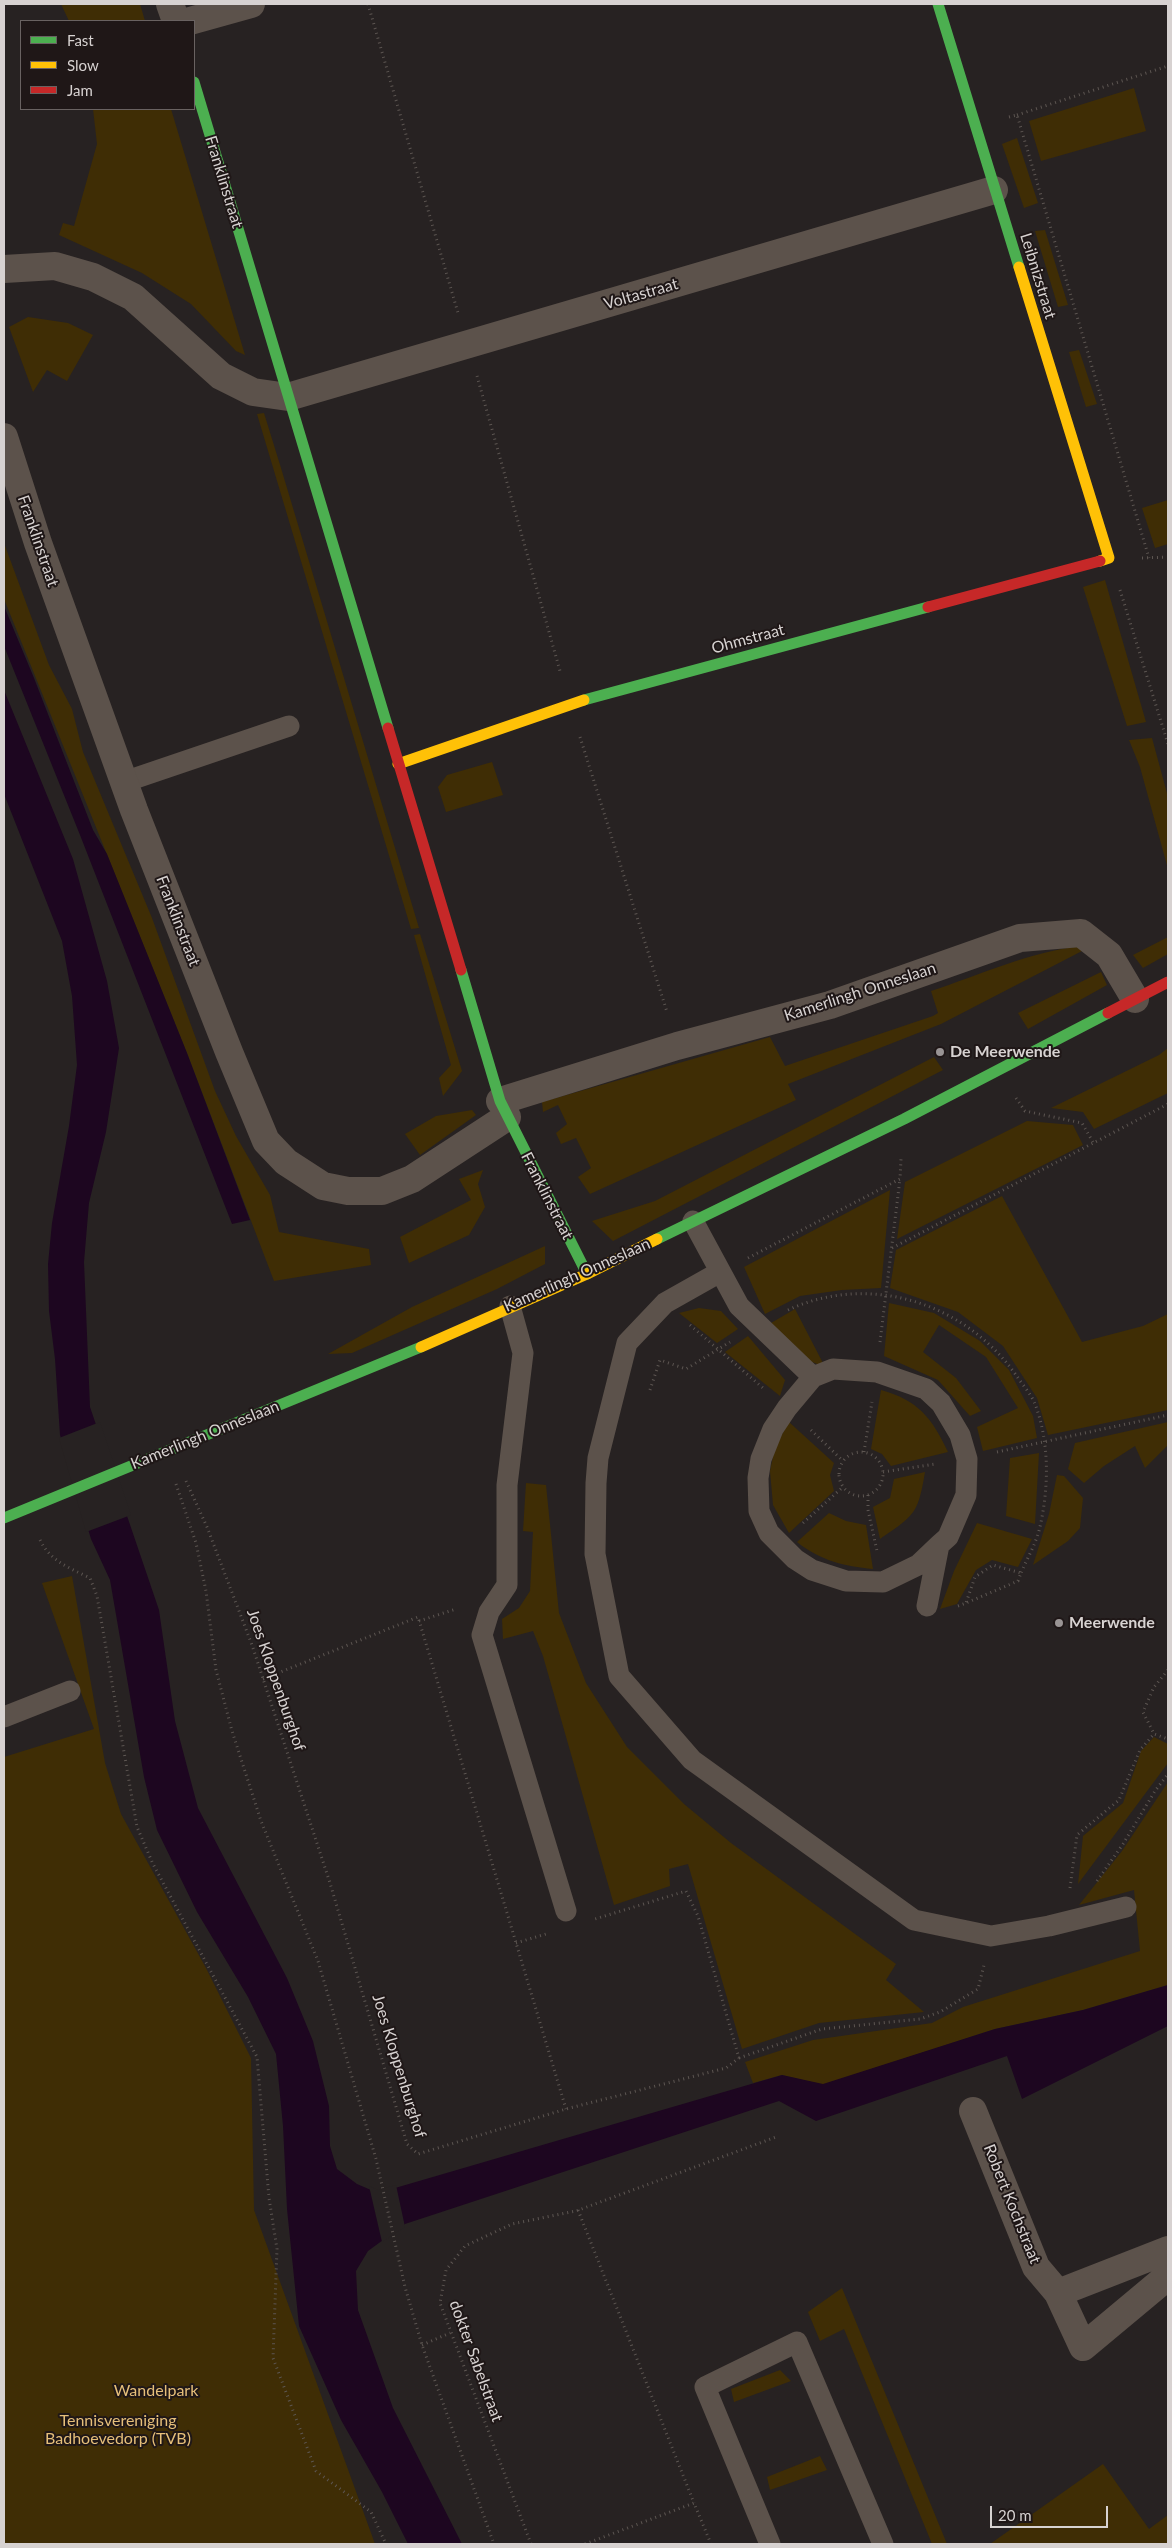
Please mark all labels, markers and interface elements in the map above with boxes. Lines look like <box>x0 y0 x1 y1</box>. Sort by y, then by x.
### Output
legend <box>20 20 195 110</box>
text: Fast <box>67 31 94 49</box>
text: Slow <box>67 56 99 74</box>
text: Jam <box>67 81 93 99</box>
street label: Franklinstraat <box>201 134 247 230</box>
street label: Leibnizstraat <box>1016 231 1060 321</box>
street label: Voltastraat <box>602 274 680 314</box>
street label: Franklinstraat <box>13 493 63 589</box>
street label: Ohmstraat <box>709 620 787 658</box>
street label: Franklinstraat <box>152 873 204 969</box>
street label: Kamerlingh Onneslaan <box>782 958 938 1026</box>
place label: De Meerwende <box>950 1042 1060 1062</box>
marker: De Meerwende <box>934 1046 946 1058</box>
street label: Franklinstraat <box>517 1149 577 1243</box>
street label: Kamerlingh Onneslaan <box>501 1234 653 1316</box>
street label: Kamerlingh Onneslaan <box>128 1396 282 1474</box>
street label: Joes Kloppenburghof <box>243 1606 309 1754</box>
place label: Meerwende <box>1069 1613 1155 1633</box>
marker: Meerwende <box>1053 1617 1065 1629</box>
street label: Joes Kloppenburghof <box>368 1992 430 2140</box>
street label: Robert Kochstraat <box>979 2141 1045 2267</box>
street label: dokter Sabelstraat <box>445 2298 507 2424</box>
park label: Wandelpark <box>114 2381 198 2401</box>
park label: Tennisvereniging Badhoevedorp (TVB) <box>45 2411 191 2449</box>
scale bar <box>992 2496 1110 2528</box>
text: 20 m <box>998 2506 1032 2524</box>

